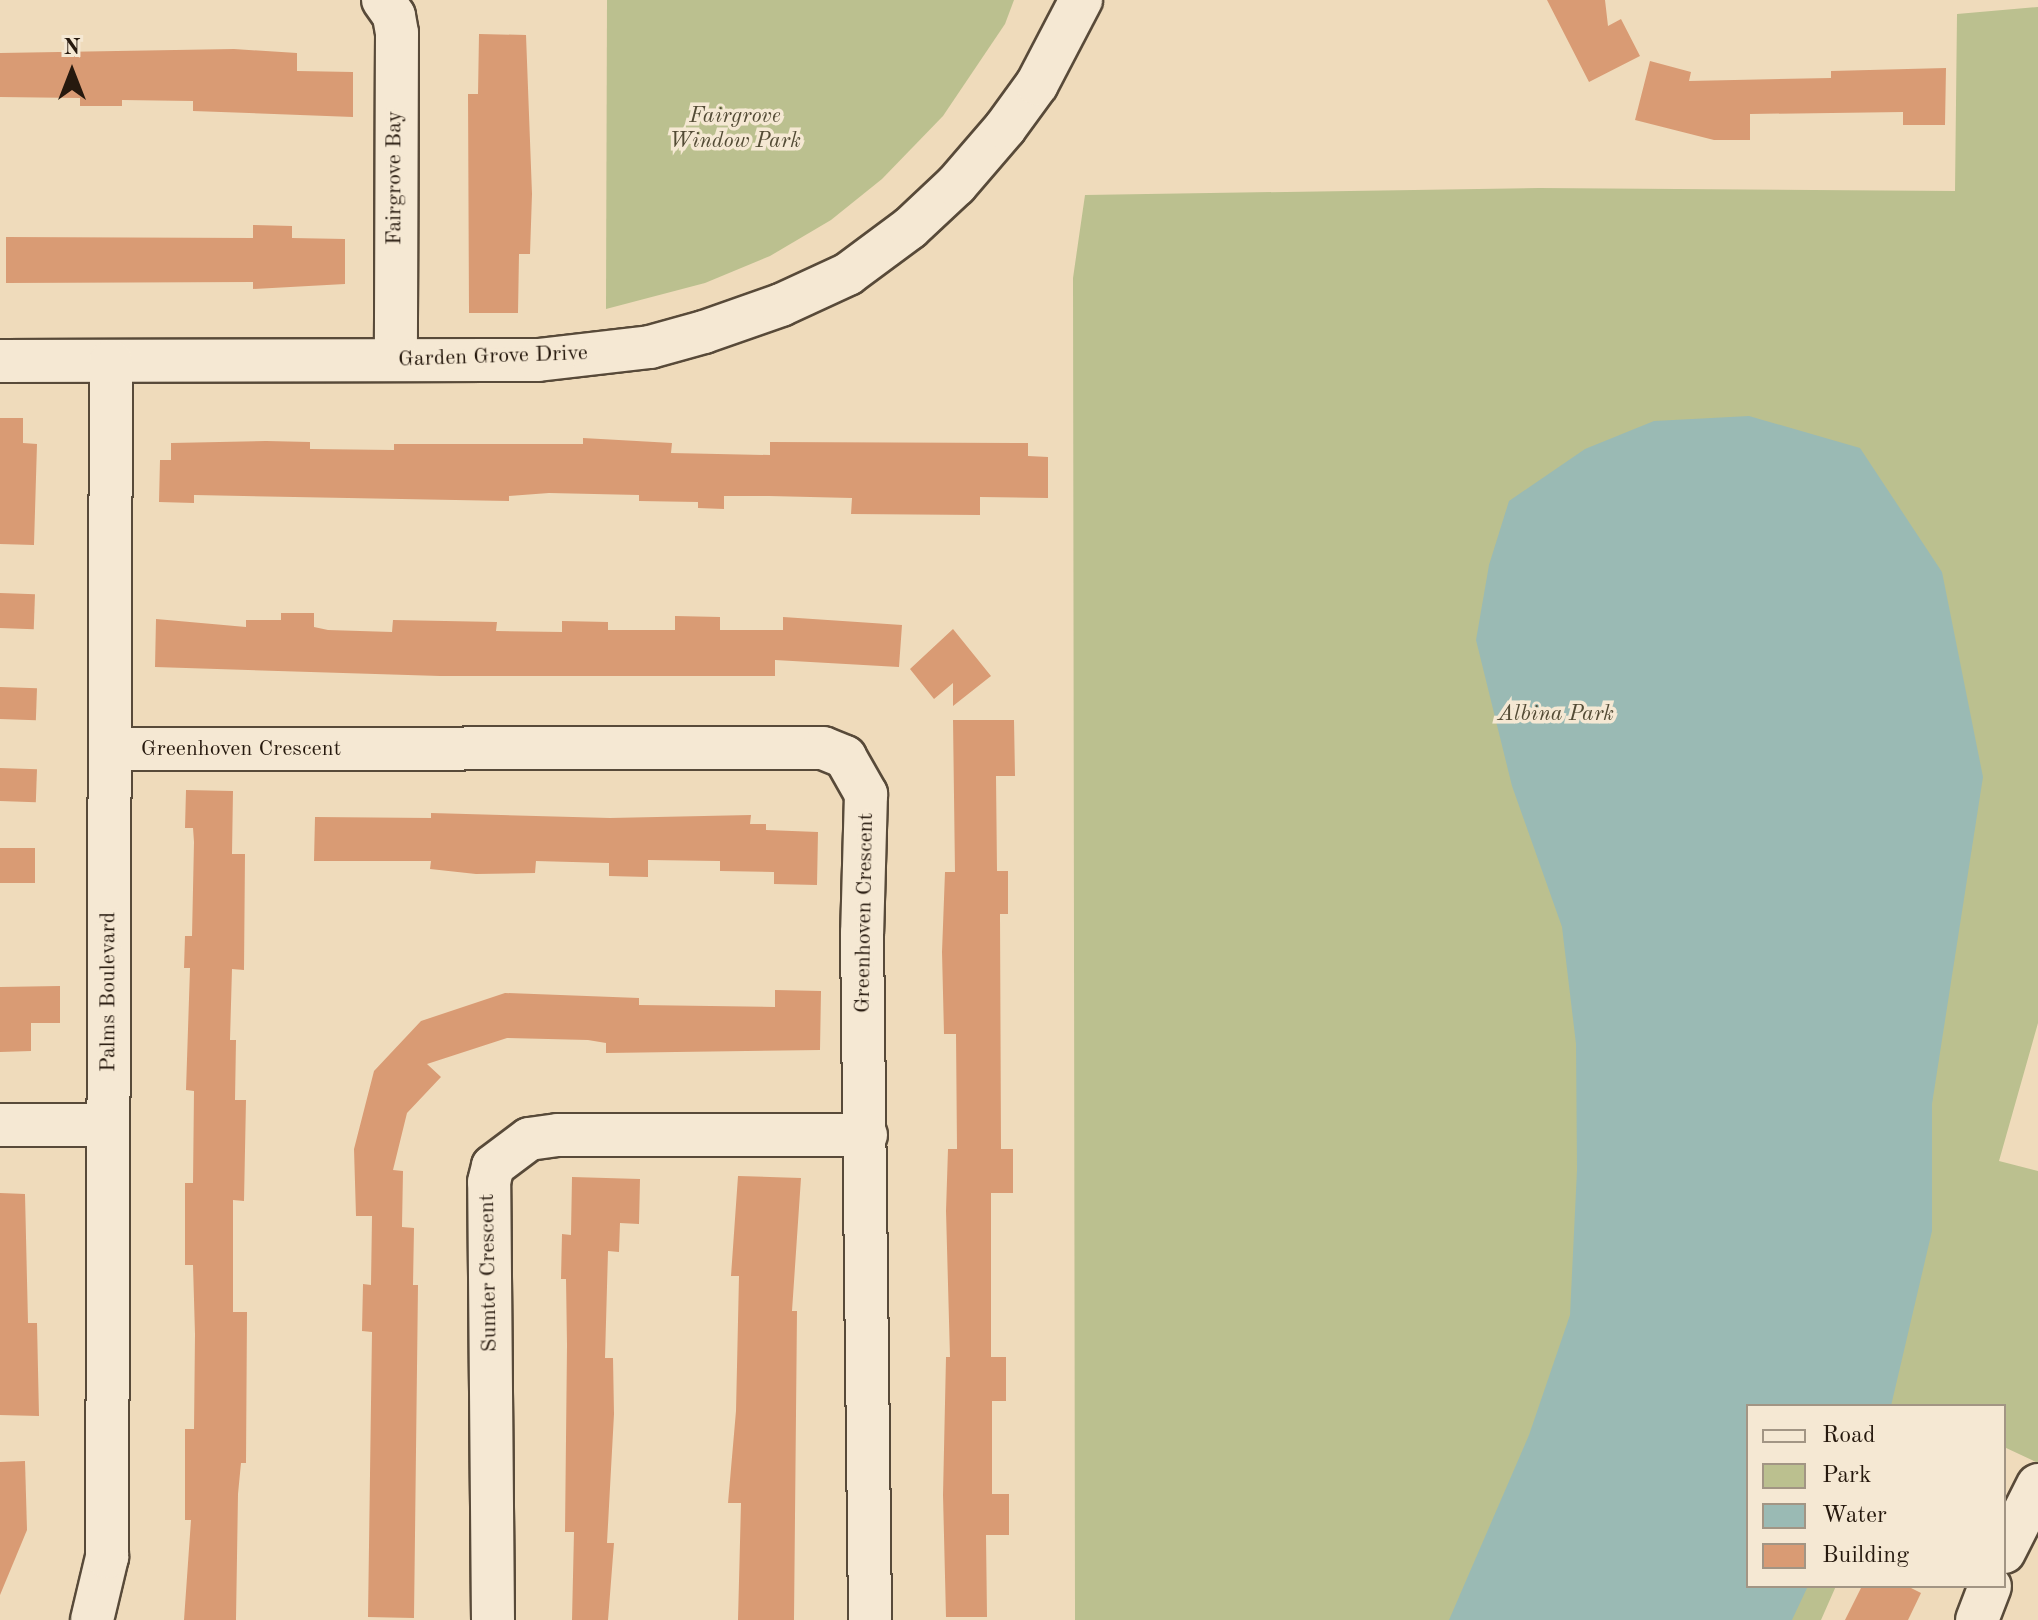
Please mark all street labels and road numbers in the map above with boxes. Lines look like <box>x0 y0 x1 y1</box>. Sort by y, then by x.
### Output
street label: Fairgrove Bay <box>382 111 408 245</box>
street label: Garden Grove Drive <box>398 340 588 374</box>
street label: Greenhoven Crescent <box>141 737 341 763</box>
street label: Greenhoven Crescent <box>850 813 880 1013</box>
street label: Palms Boulevard <box>96 912 122 1072</box>
street label: Sumter Crescent <box>474 1193 504 1353</box>

